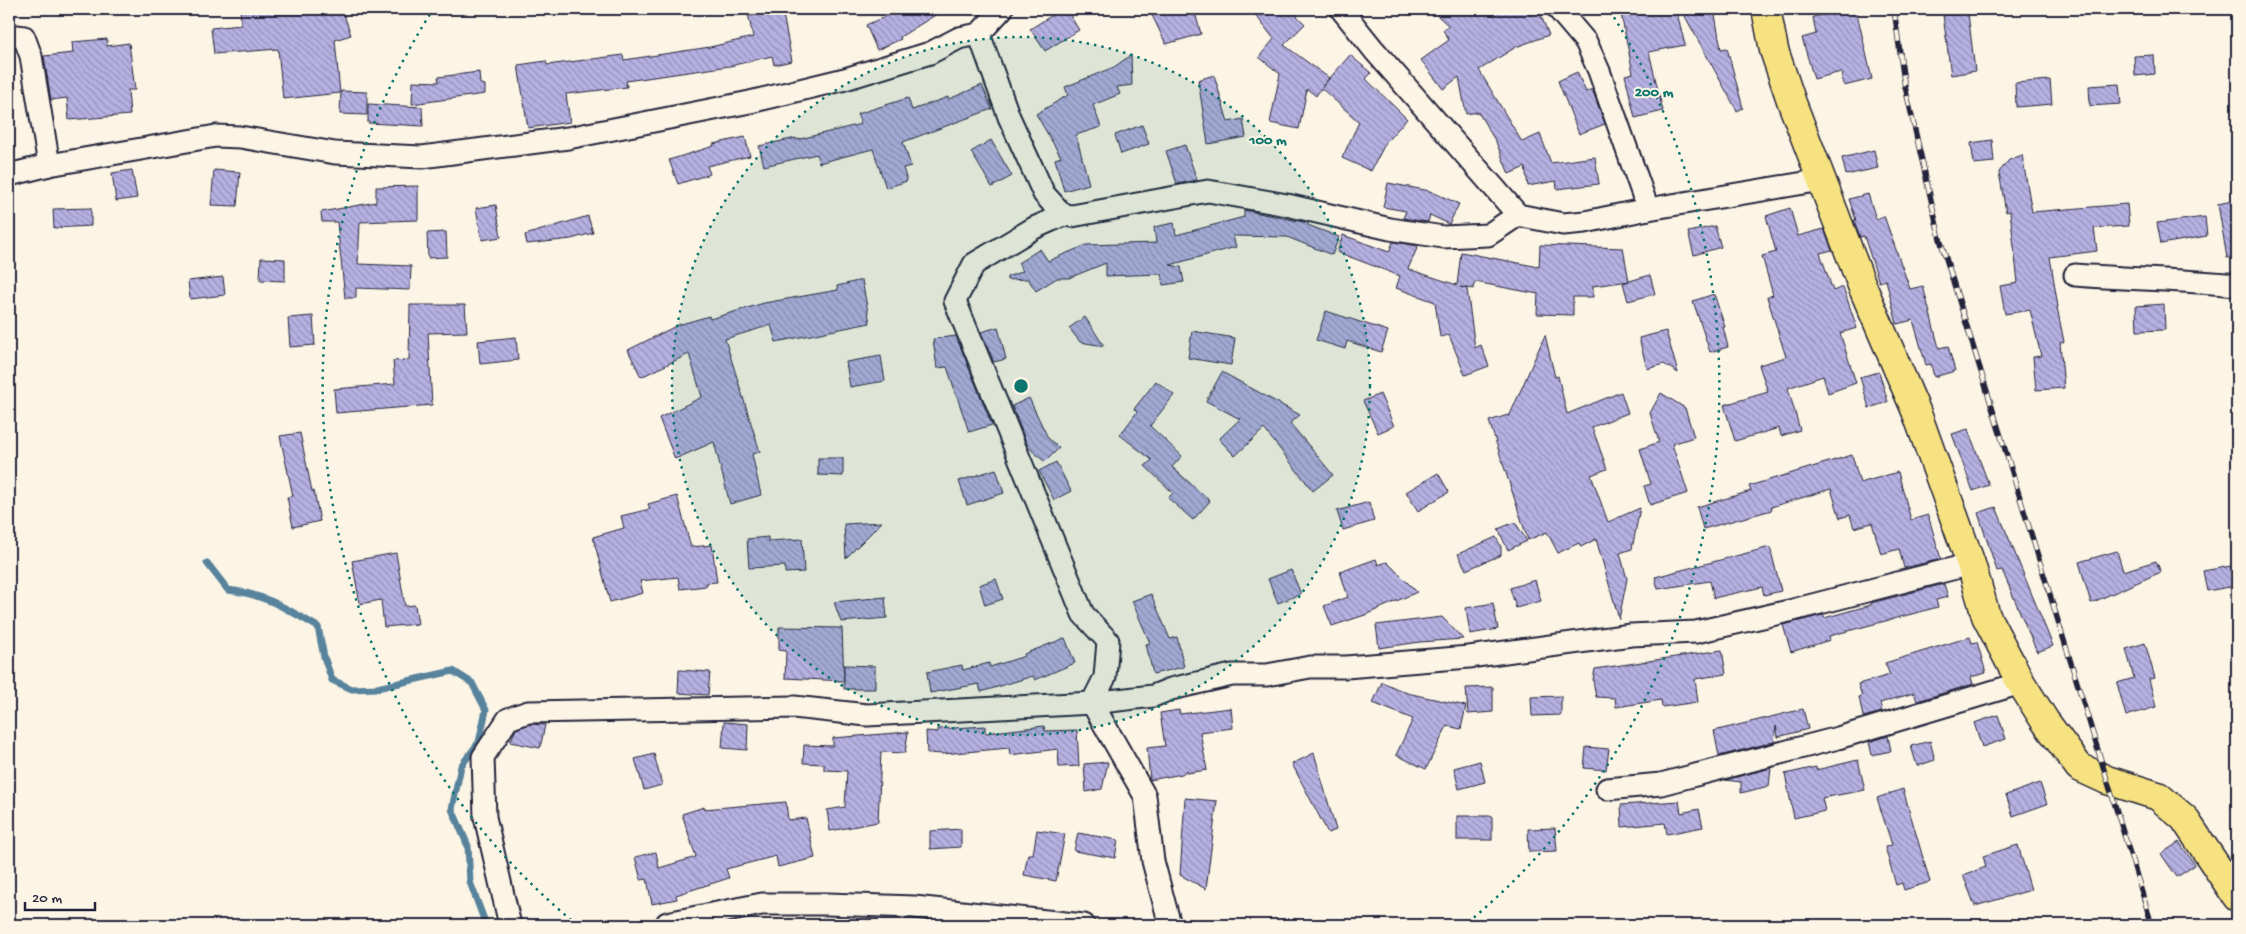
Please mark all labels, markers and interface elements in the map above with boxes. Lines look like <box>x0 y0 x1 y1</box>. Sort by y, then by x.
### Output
text: 200 m <box>1635 84 1674 102</box>
text: 100 m <box>1248 132 1287 150</box>
centre of rings <box>1012 377 1030 395</box>
scale bar <box>25 879 95 911</box>
text: 20 m <box>32 890 62 908</box>

